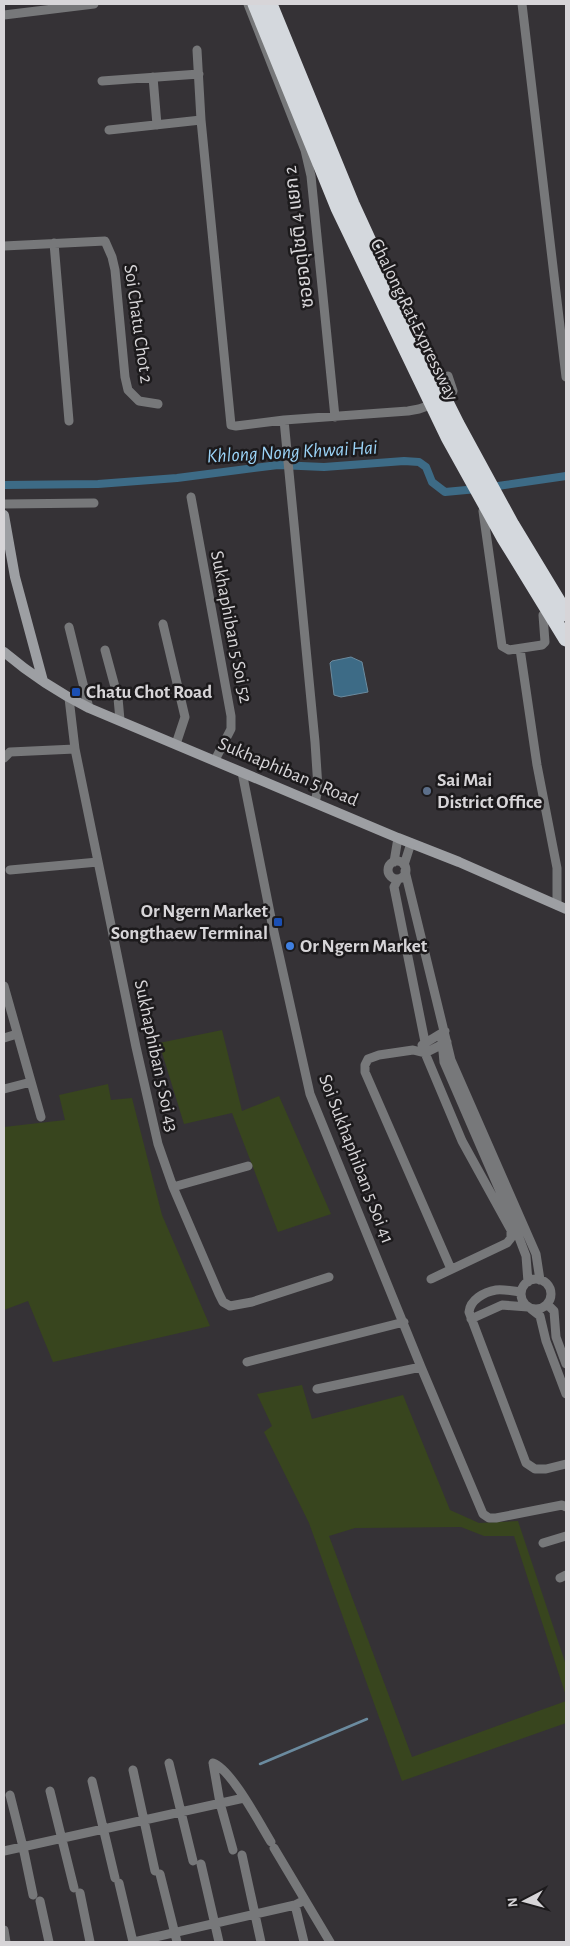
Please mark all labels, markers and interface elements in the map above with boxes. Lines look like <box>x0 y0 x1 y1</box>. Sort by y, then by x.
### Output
street label: ซอยจตุโชติ 4 แยก 2 <box>280 164 318 309</box>
street label: Chalong Rat Expressway <box>367 236 461 404</box>
street label: Soi Chatu Chot 2 <box>120 263 156 385</box>
water label: Khlong Nong Khwai Hai <box>206 438 378 466</box>
street label: Sukhaphiban 5 Soi 52 <box>207 549 255 705</box>
place label: Chatu Chot Road <box>86 683 212 702</box>
marker: Chatu Chot Road <box>70 686 82 698</box>
street label: Sukhaphiban 5 Road <box>215 734 361 810</box>
place label: Sai Mai District Office <box>437 771 542 812</box>
marker: Sai Mai District Office <box>421 785 433 797</box>
place label: Or Ngern Market Songthaew Terminal <box>111 902 269 943</box>
marker: Or Ngern Market Songthaew Terminal <box>272 916 284 928</box>
place label: Or Ngern Market <box>300 937 428 956</box>
marker: Or Ngern Market <box>284 940 296 952</box>
street label: Sukhaphiban 5 Soi 43 <box>131 978 181 1134</box>
street label: Soi Sukhaphiban 5 Soi 41 <box>315 1072 397 1246</box>
north arrow <box>500 1876 550 1926</box>
text: N <box>506 1897 521 1908</box>

